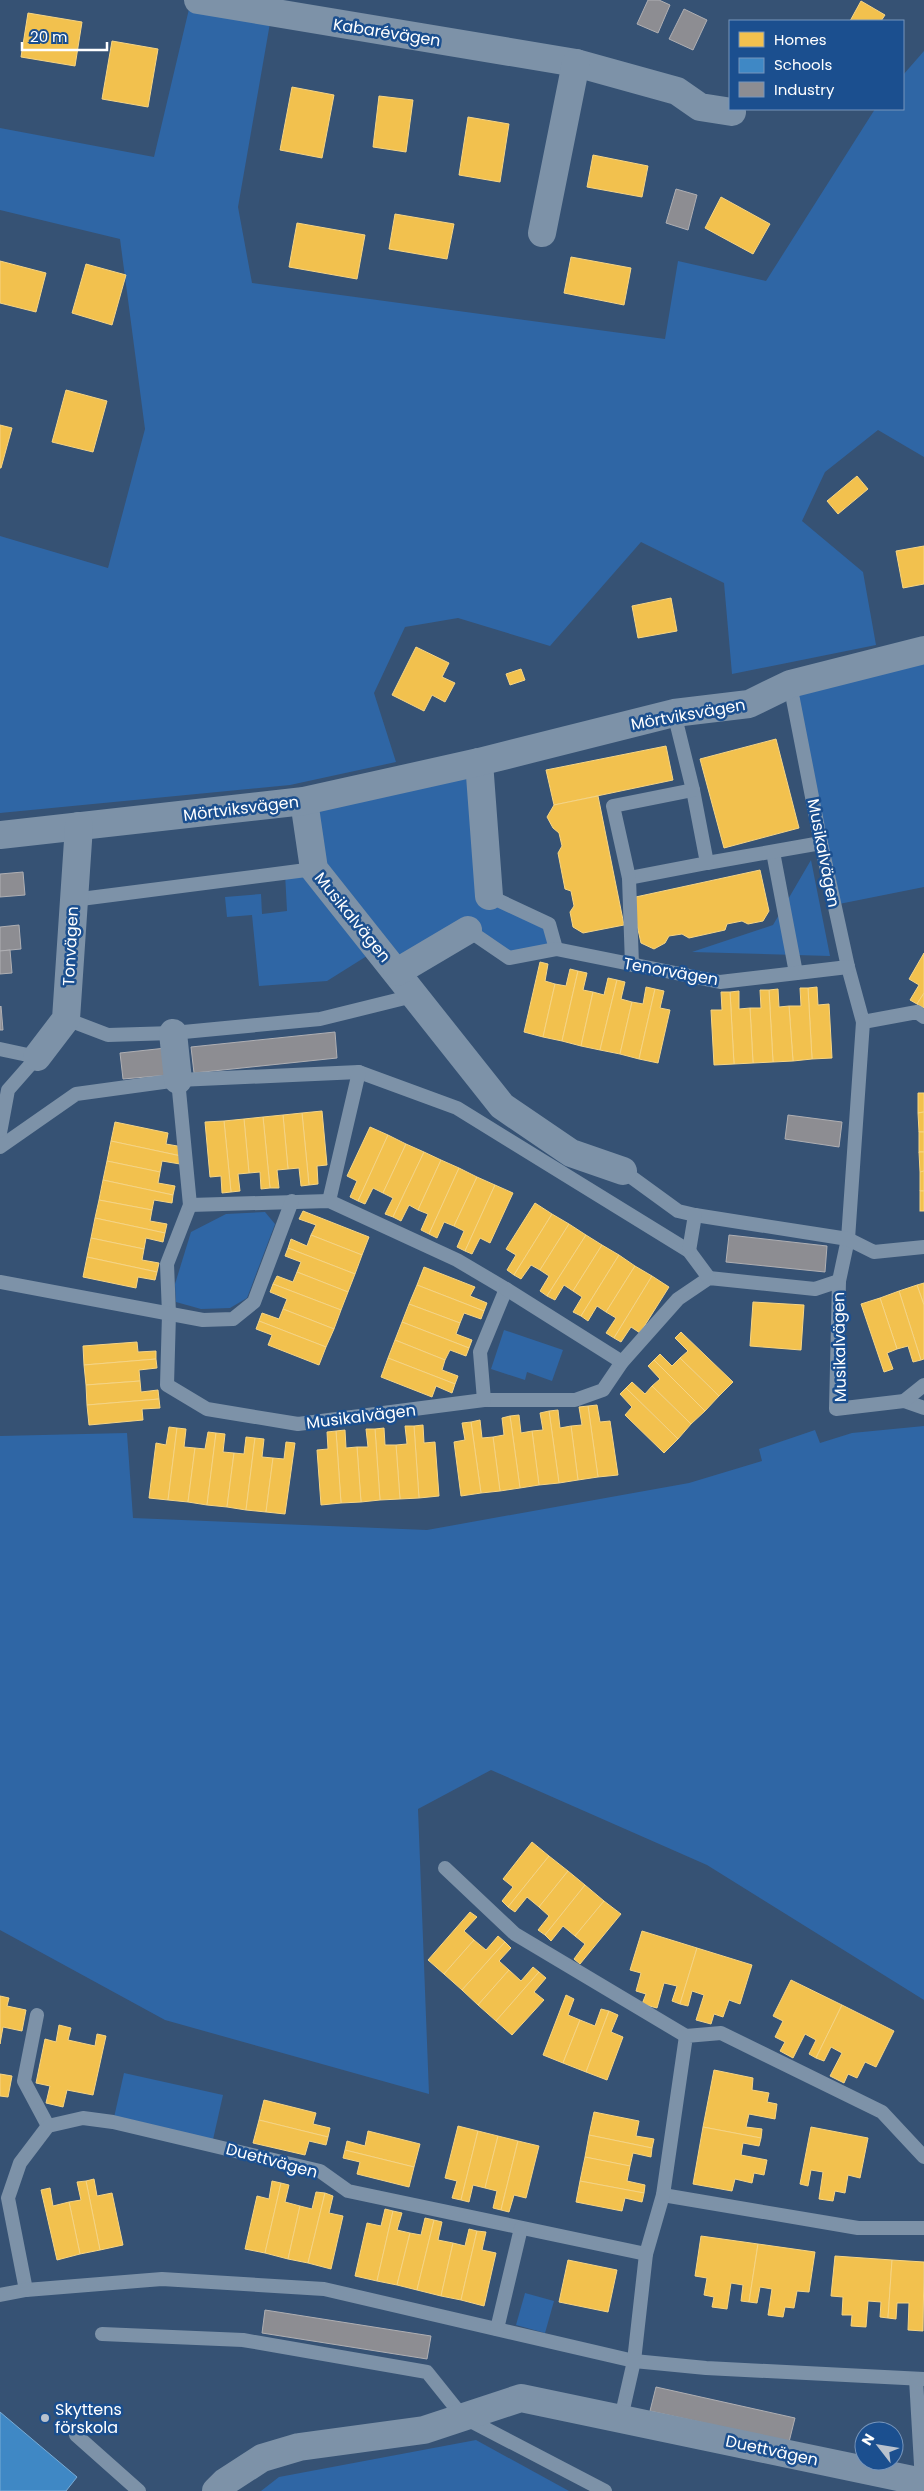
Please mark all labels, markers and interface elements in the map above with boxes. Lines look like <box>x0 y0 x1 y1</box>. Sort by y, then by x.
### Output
street label: Kabarévägen <box>331 13 442 52</box>
scale bar <box>22 20 108 52</box>
legend <box>729 20 904 110</box>
text: 20 m <box>30 26 68 47</box>
text: Homes <box>774 29 827 50</box>
text: Schools <box>774 54 832 75</box>
text: Industry <box>774 79 835 100</box>
street label: Mörtviksvägen <box>629 693 747 736</box>
street label: Mörtviksvägen <box>182 790 300 827</box>
street label: Musikalvägen <box>802 797 845 909</box>
street label: Musikalvägen <box>309 867 396 967</box>
street label: Tonvägen <box>57 906 84 987</box>
street label: Tenorvägen <box>622 952 720 991</box>
street label: Musikalvägen <box>827 1292 852 1402</box>
street label: Musikalvägen <box>305 1398 417 1435</box>
street label: Duettvägen <box>224 2137 320 2184</box>
place label: Skyttens förskola <box>55 2398 122 2439</box>
marker: Skyttens förskola <box>39 2412 51 2424</box>
north arrow <box>854 2421 904 2471</box>
street label: Duettvägen <box>724 2429 820 2471</box>
text: N <box>857 2430 879 2449</box>

